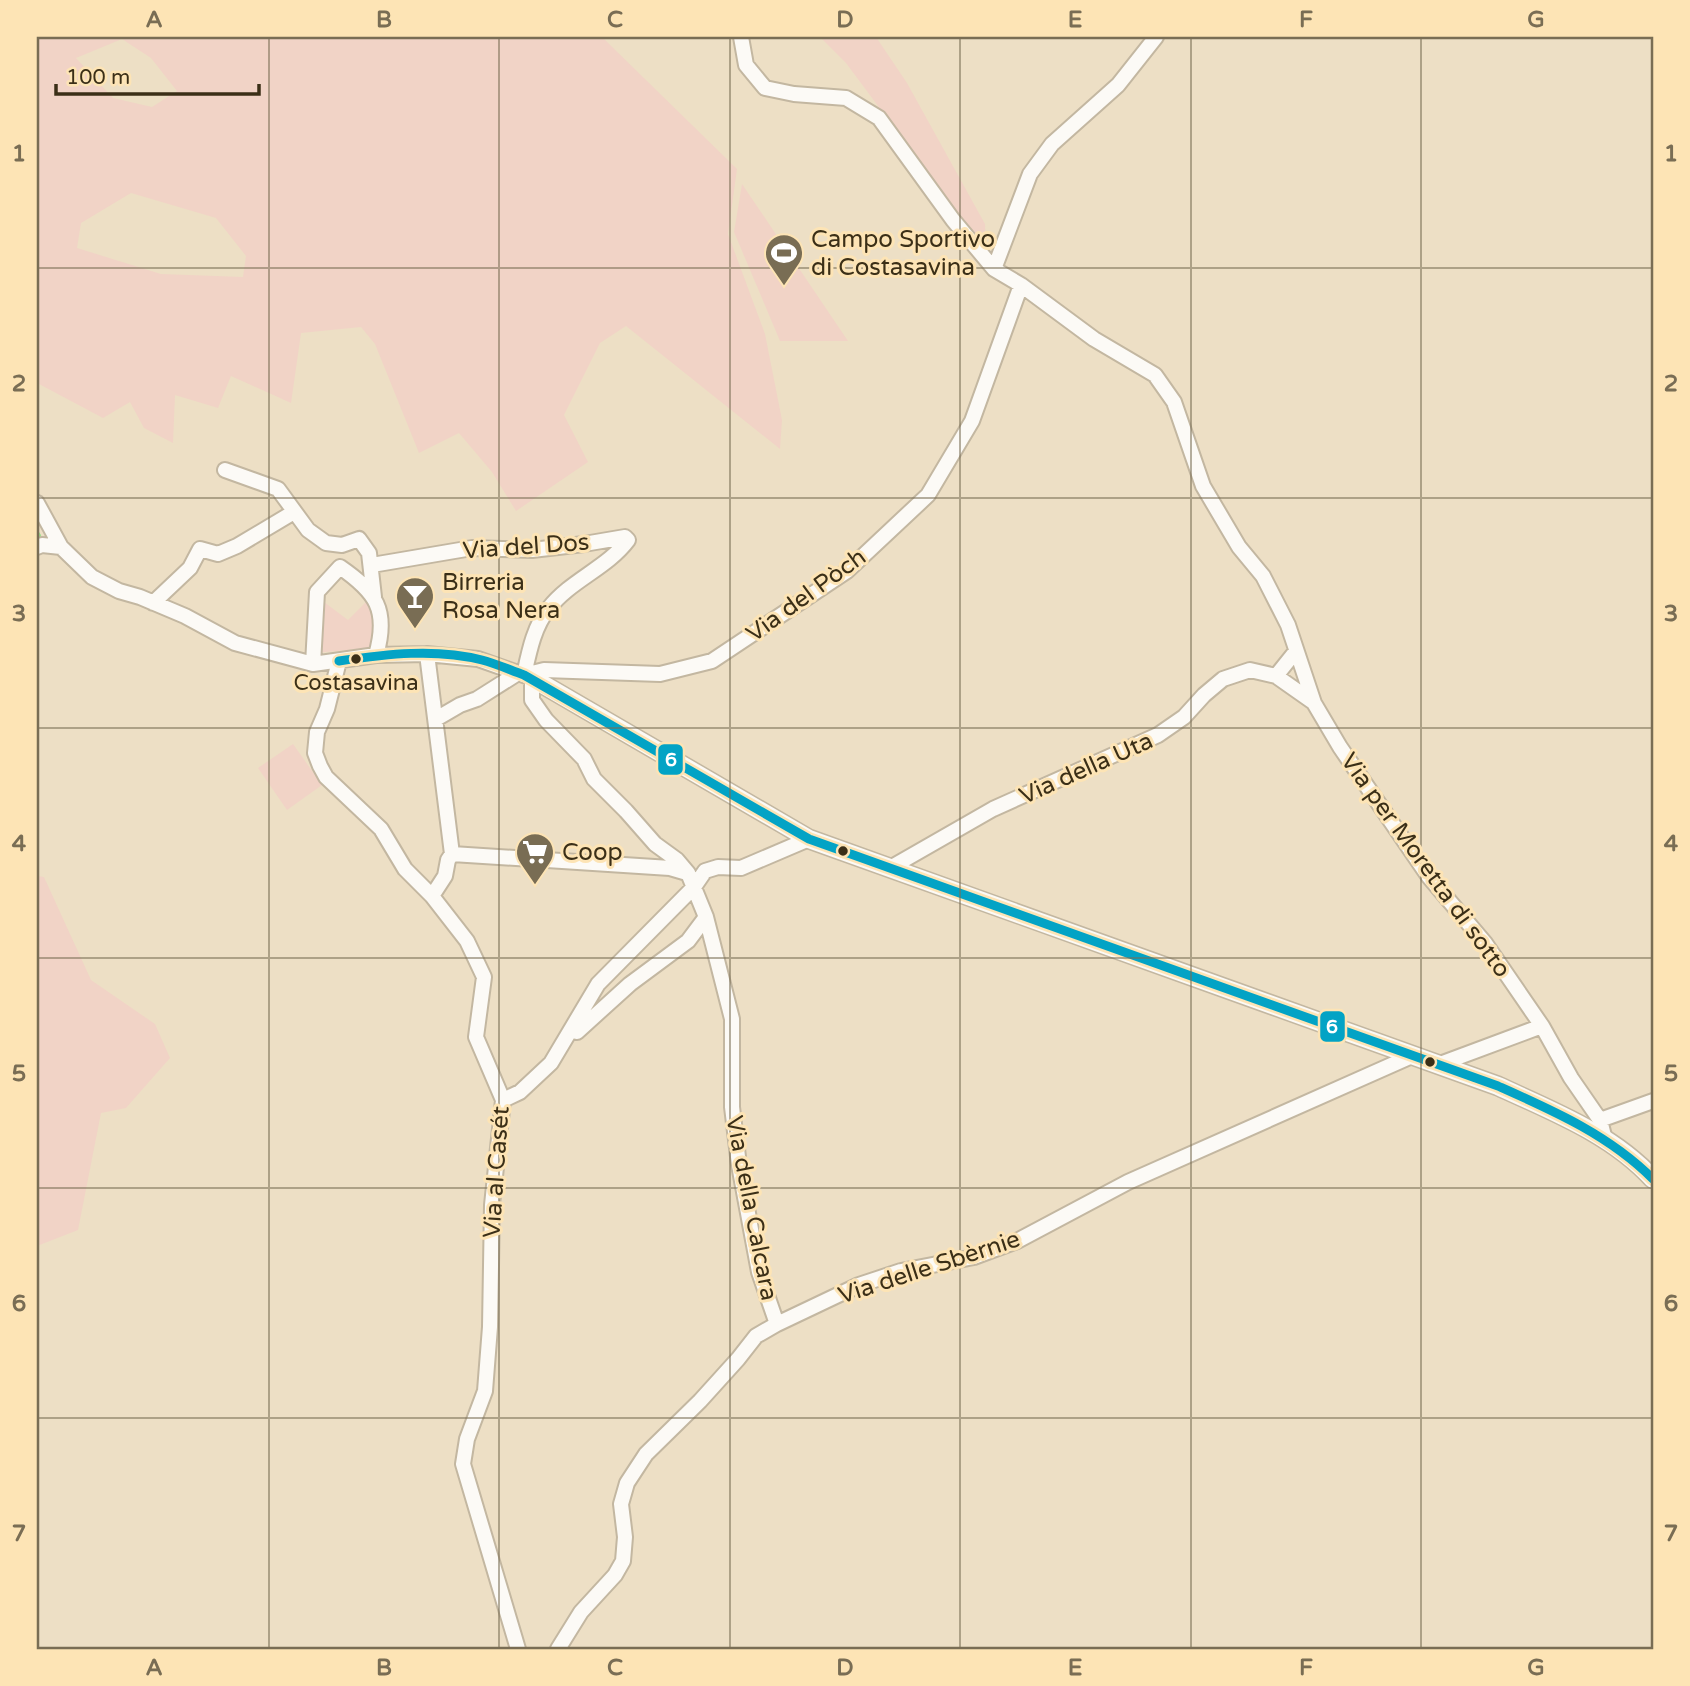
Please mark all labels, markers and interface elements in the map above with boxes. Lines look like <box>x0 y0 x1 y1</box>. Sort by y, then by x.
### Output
text: A <box>145 6 163 34</box>
text: B <box>376 6 392 34</box>
text: C <box>607 6 623 34</box>
text: D <box>836 6 854 34</box>
text: E <box>1068 6 1082 34</box>
text: F <box>1299 6 1313 34</box>
text: G <box>1527 6 1545 34</box>
scale bar <box>56 52 259 96</box>
text: 100 m <box>66 65 130 90</box>
text: 1 <box>12 140 26 168</box>
text: 1 <box>1664 140 1678 168</box>
place label: Campo Sportivo di Costasavina <box>811 225 995 282</box>
sports icon: Campo Sportivo di Costasavina <box>763 232 805 287</box>
text: 2 <box>12 370 26 398</box>
text: 2 <box>1664 370 1678 398</box>
street label: Via del Dos <box>462 528 590 565</box>
street label: Via del Pòch <box>741 542 872 649</box>
place label: Birreria Rosa Nera <box>442 568 560 625</box>
bar icon: Birreria Rosa Nera <box>394 575 436 630</box>
text: 3 <box>12 600 26 628</box>
text: 3 <box>1664 600 1678 628</box>
marker: Costasavina <box>349 652 363 666</box>
place label: Costasavina <box>293 670 419 696</box>
street label: Via della Uta <box>1015 726 1157 811</box>
line badge: 6 <box>657 743 684 776</box>
street label: Via per Moretta di sotto <box>1334 747 1517 983</box>
text: 6 <box>665 749 677 771</box>
text: 4 <box>12 830 27 858</box>
text: 4 <box>1664 830 1679 858</box>
supermarket icon: Coop <box>514 831 556 886</box>
place label: Coop <box>562 838 623 867</box>
unlabelled marker <box>836 844 850 858</box>
line badge: 6 <box>1319 1010 1346 1043</box>
text: 6 <box>1326 1016 1338 1038</box>
unlabelled marker <box>1423 1055 1437 1069</box>
text: 5 <box>12 1060 26 1088</box>
text: 5 <box>1664 1060 1678 1088</box>
street label: Via al Casét <box>477 1105 516 1239</box>
street label: Via della Calcara <box>719 1113 784 1303</box>
street label: Via delle Sbèrnie <box>835 1224 1024 1311</box>
text: 6 <box>12 1290 26 1318</box>
text: 6 <box>1664 1290 1678 1318</box>
text: 7 <box>12 1520 26 1548</box>
text: 7 <box>1664 1520 1678 1548</box>
text: A <box>145 1654 163 1682</box>
text: B <box>376 1654 392 1682</box>
text: C <box>607 1654 623 1682</box>
text: D <box>836 1654 854 1682</box>
text: E <box>1068 1654 1082 1682</box>
text: F <box>1299 1654 1313 1682</box>
text: G <box>1527 1654 1545 1682</box>

